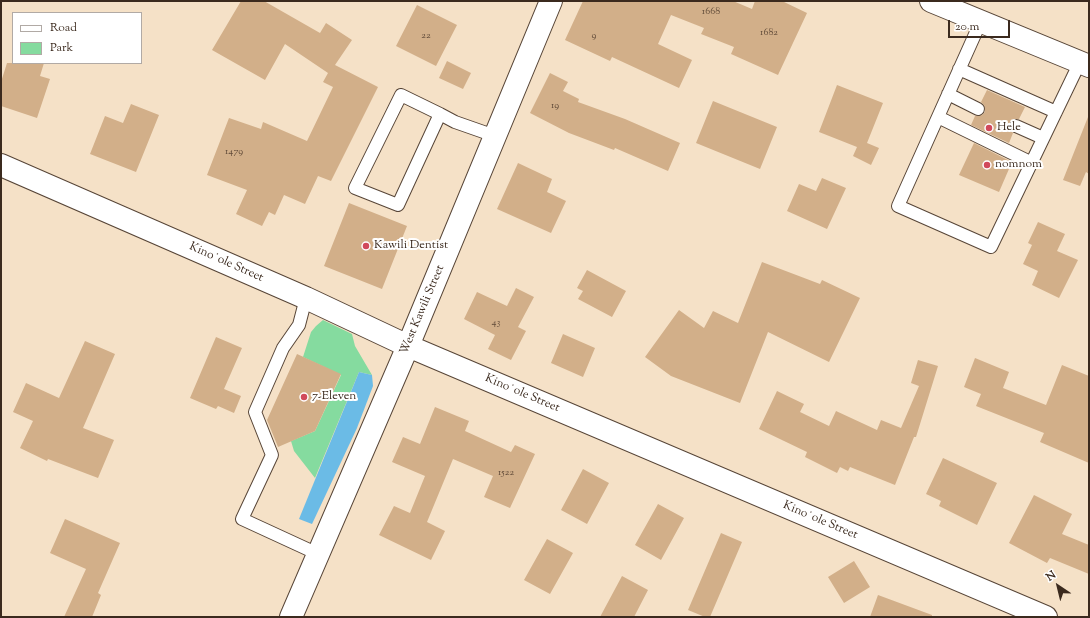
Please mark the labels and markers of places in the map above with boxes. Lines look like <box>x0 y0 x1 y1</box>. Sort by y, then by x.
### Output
place label: Hele <box>997 121 1021 135</box>
marker: Hele <box>984 123 994 133</box>
place label: nomnom <box>995 158 1042 172</box>
marker: nomnom <box>982 160 992 170</box>
place label: Kawili Dentist <box>374 239 448 253</box>
marker: Kawili Dentist <box>361 241 371 251</box>
place label: 7-Eleven <box>312 390 356 404</box>
marker: 7-Eleven <box>299 392 309 402</box>

